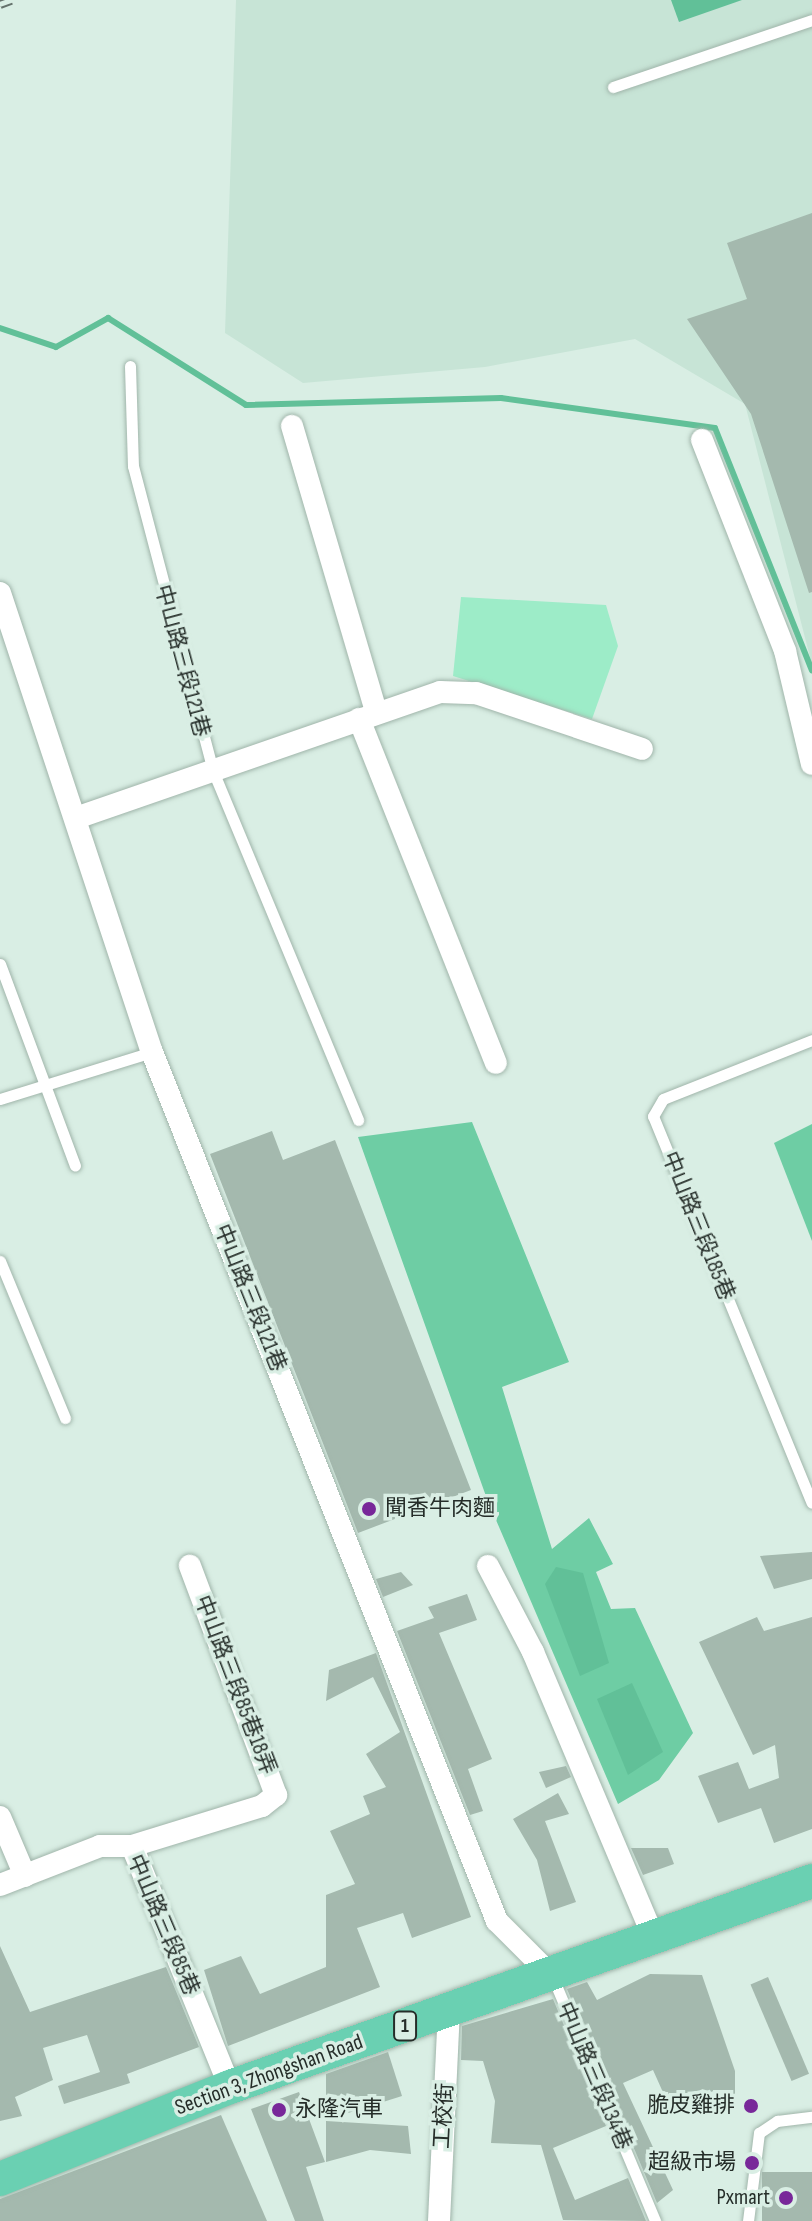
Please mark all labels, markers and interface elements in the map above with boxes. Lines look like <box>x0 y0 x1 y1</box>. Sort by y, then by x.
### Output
street label: 中山路三段121巷 <box>149 582 215 740</box>
street label: 中山路三段185巷 <box>656 1148 740 1304</box>
street label: 中山路三段121巷 <box>208 1220 292 1376</box>
place label: 聞香牛肉麵 <box>385 1496 495 1522</box>
marker: 聞香牛肉麵 <box>360 1500 378 1518</box>
street label: 中山路三段85巷18弄 <box>189 1592 281 1778</box>
street label: 中山路三段85巷 <box>121 1851 205 1999</box>
street label: 中山路三段134巷 <box>551 1998 637 2154</box>
road number: 1 <box>393 2010 417 2042</box>
street label: Section 3, Zhongshan Road <box>172 2029 366 2121</box>
street label: 工校街 <box>429 2082 459 2150</box>
place label: 脆皮雞排 <box>647 2093 735 2119</box>
place label: 永隆汽車 <box>295 2097 383 2123</box>
marker: 脆皮雞排 <box>742 2097 760 2115</box>
marker: 永隆汽車 <box>270 2101 288 2119</box>
place label: 超級市場 <box>648 2150 736 2176</box>
marker: 超級市場 <box>743 2154 761 2172</box>
place label: Pxmart <box>716 2185 770 2211</box>
marker: Pxmart <box>777 2189 795 2207</box>

